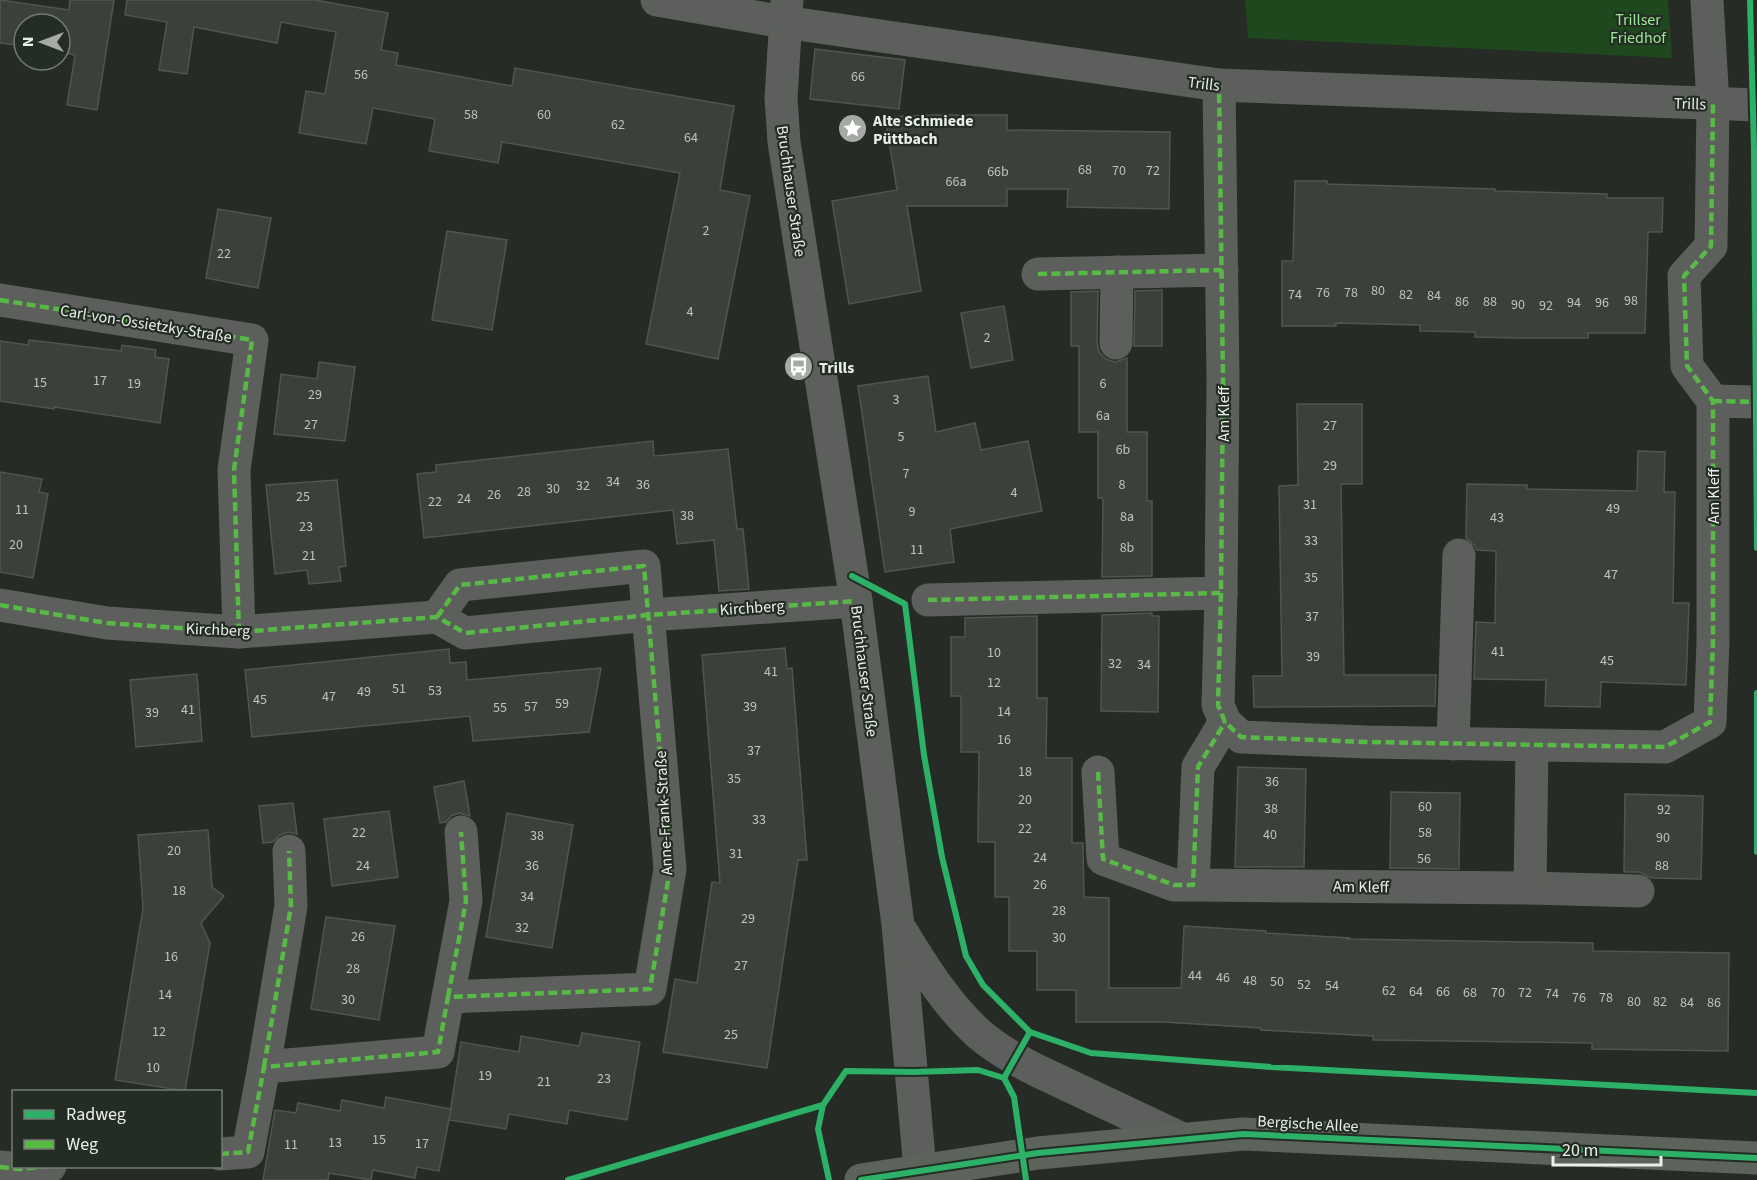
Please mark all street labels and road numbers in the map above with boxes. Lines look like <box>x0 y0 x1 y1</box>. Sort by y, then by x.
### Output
street label: Trills <box>1187 71 1221 97</box>
street label: Trills <box>1673 92 1707 116</box>
street label: Bruchhauser Straße <box>771 124 811 258</box>
street label: Carl-von-Ossietzky-Straße <box>58 300 233 348</box>
street label: Am Kleff <box>1213 385 1235 442</box>
street label: Am Kleff <box>1703 467 1725 524</box>
street label: Kirchberg <box>719 595 785 621</box>
street label: Bruchhauser Straße <box>845 604 883 738</box>
street label: Kirchberg <box>185 618 251 642</box>
street label: Anne-Frank-Straße <box>650 750 678 876</box>
street label: Am Kleff <box>1333 876 1390 898</box>
street label: Bergische Allee <box>1257 1110 1359 1138</box>

